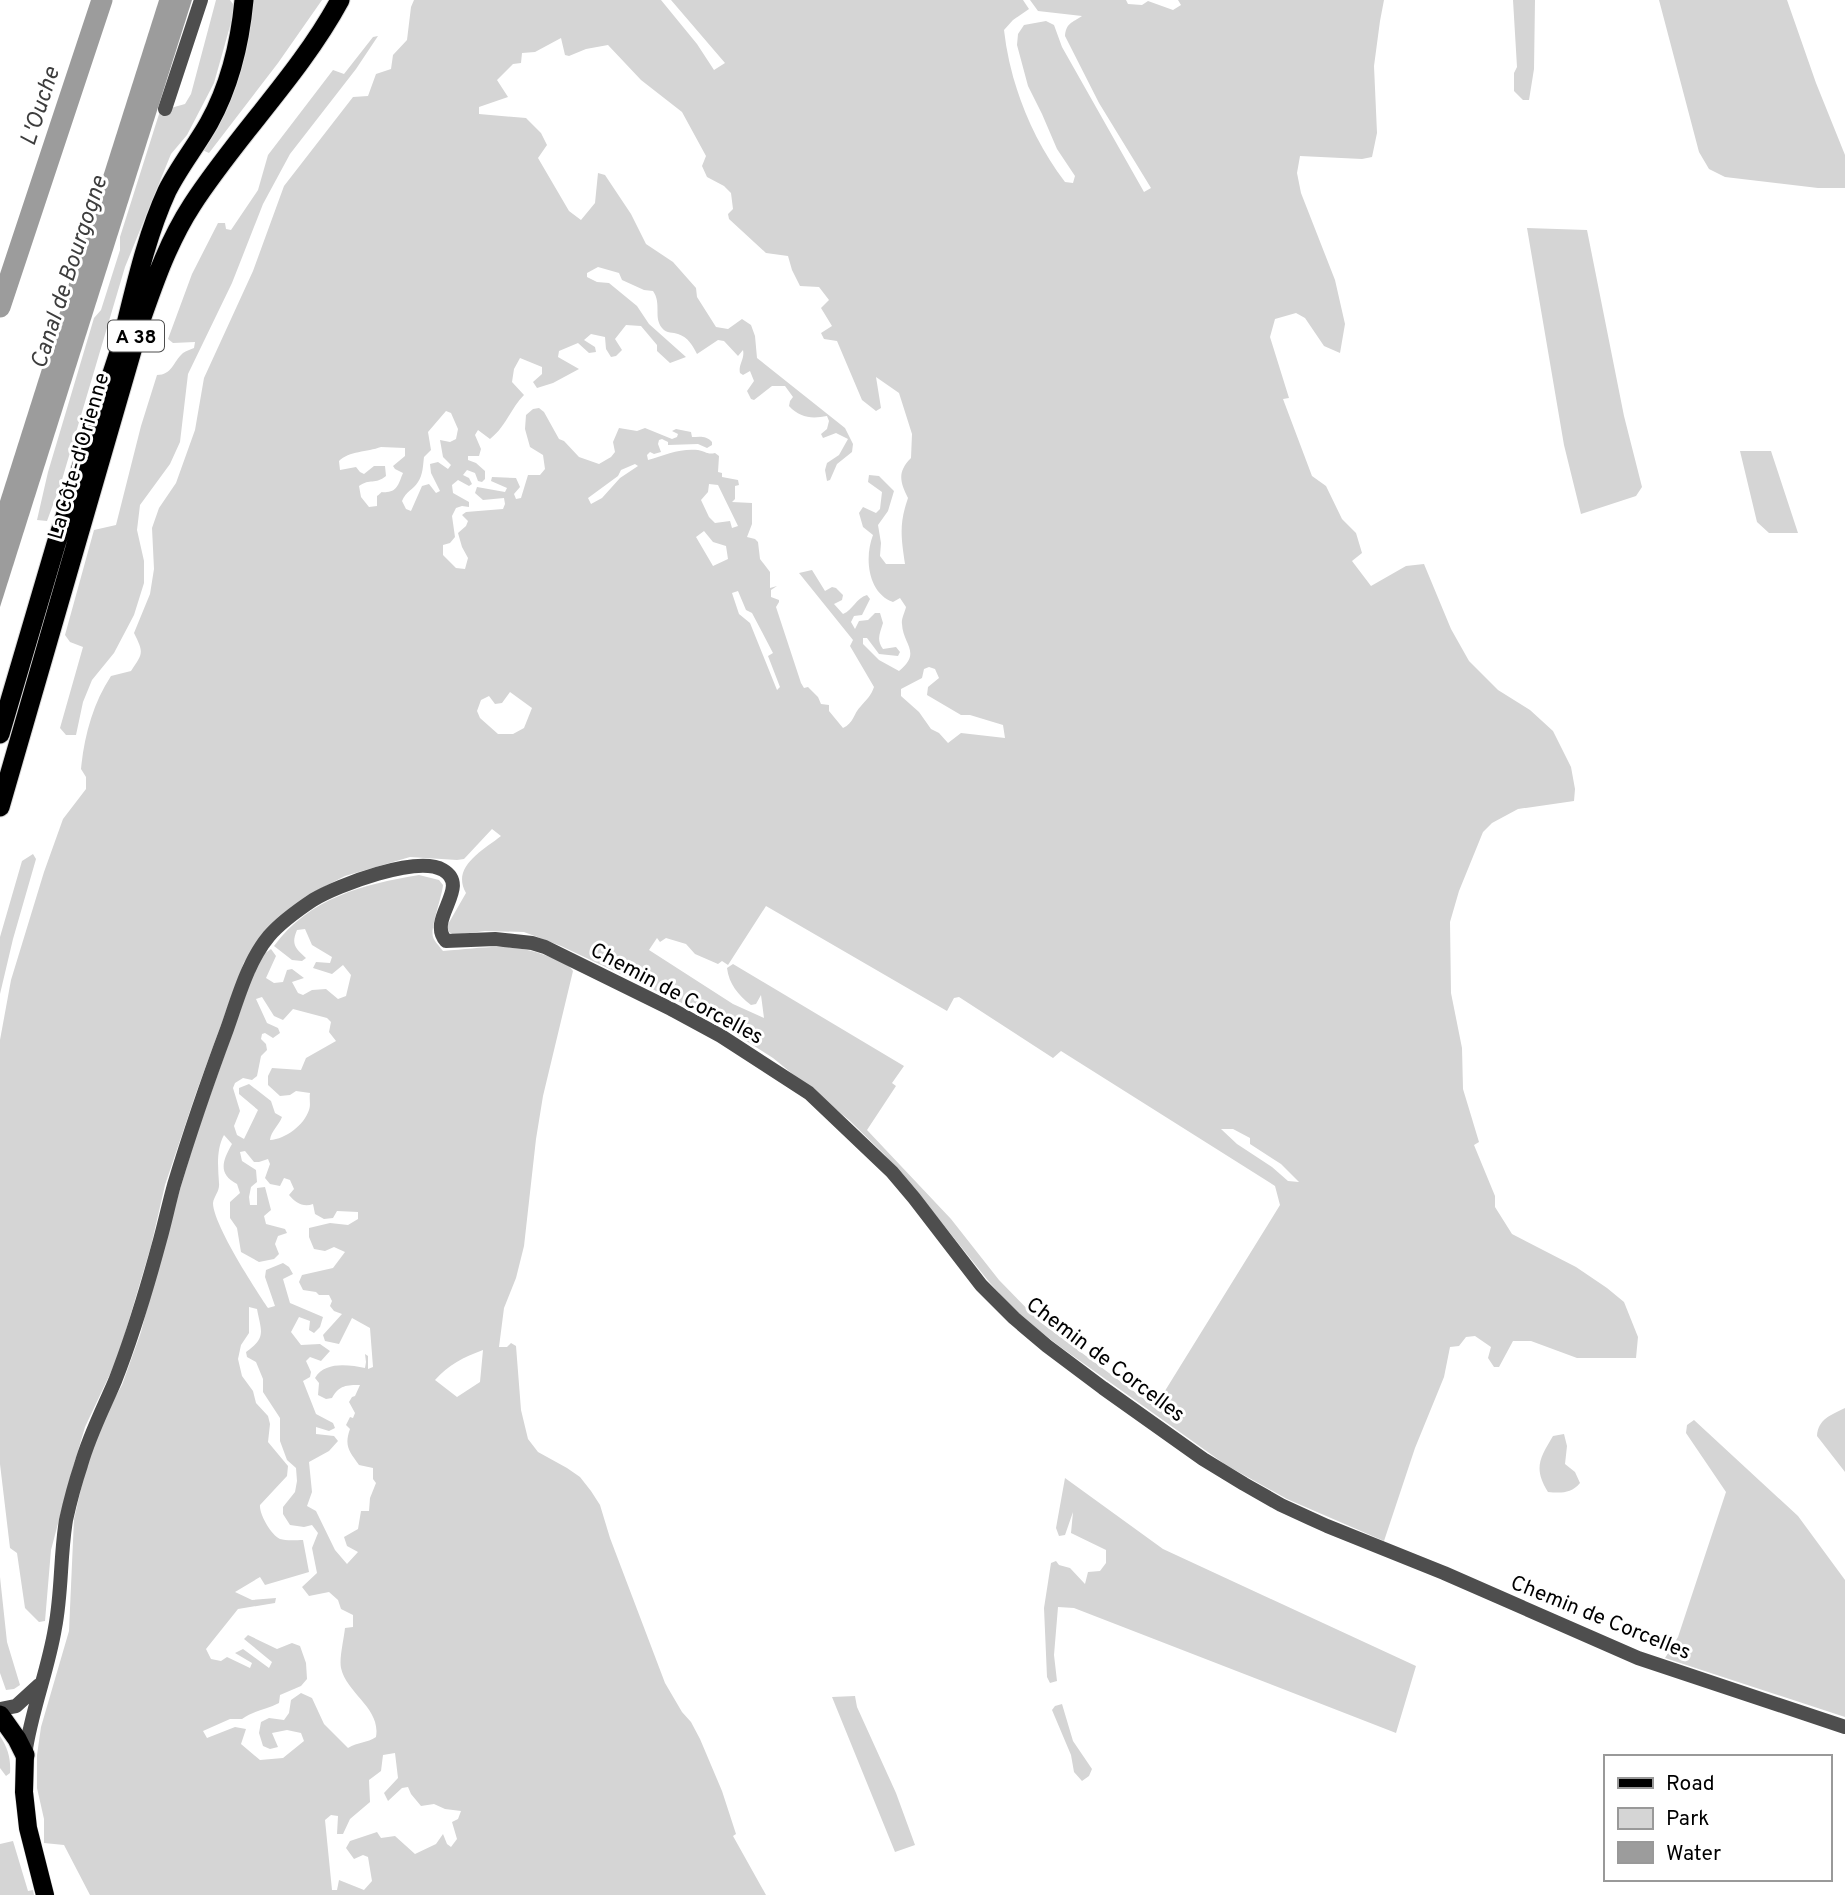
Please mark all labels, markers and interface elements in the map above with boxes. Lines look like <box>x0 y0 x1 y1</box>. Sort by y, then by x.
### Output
water label: L'Ouche <box>15 63 68 150</box>
water label: Canal de Bourgogne <box>26 172 116 373</box>
road number: A 38 <box>108 320 164 352</box>
street label: La Côte-d'Orienne <box>43 370 116 543</box>
street label: Chemin de Corcelles <box>585 937 767 1051</box>
street label: Chemin de Corcelles <box>1020 1292 1190 1429</box>
street label: Chemin de Corcelles <box>1506 1570 1695 1667</box>
legend <box>1604 1755 1831 1881</box>
text: Road <box>1666 1771 1715 1798</box>
text: Park <box>1666 1806 1709 1833</box>
text: Water <box>1666 1841 1721 1868</box>

